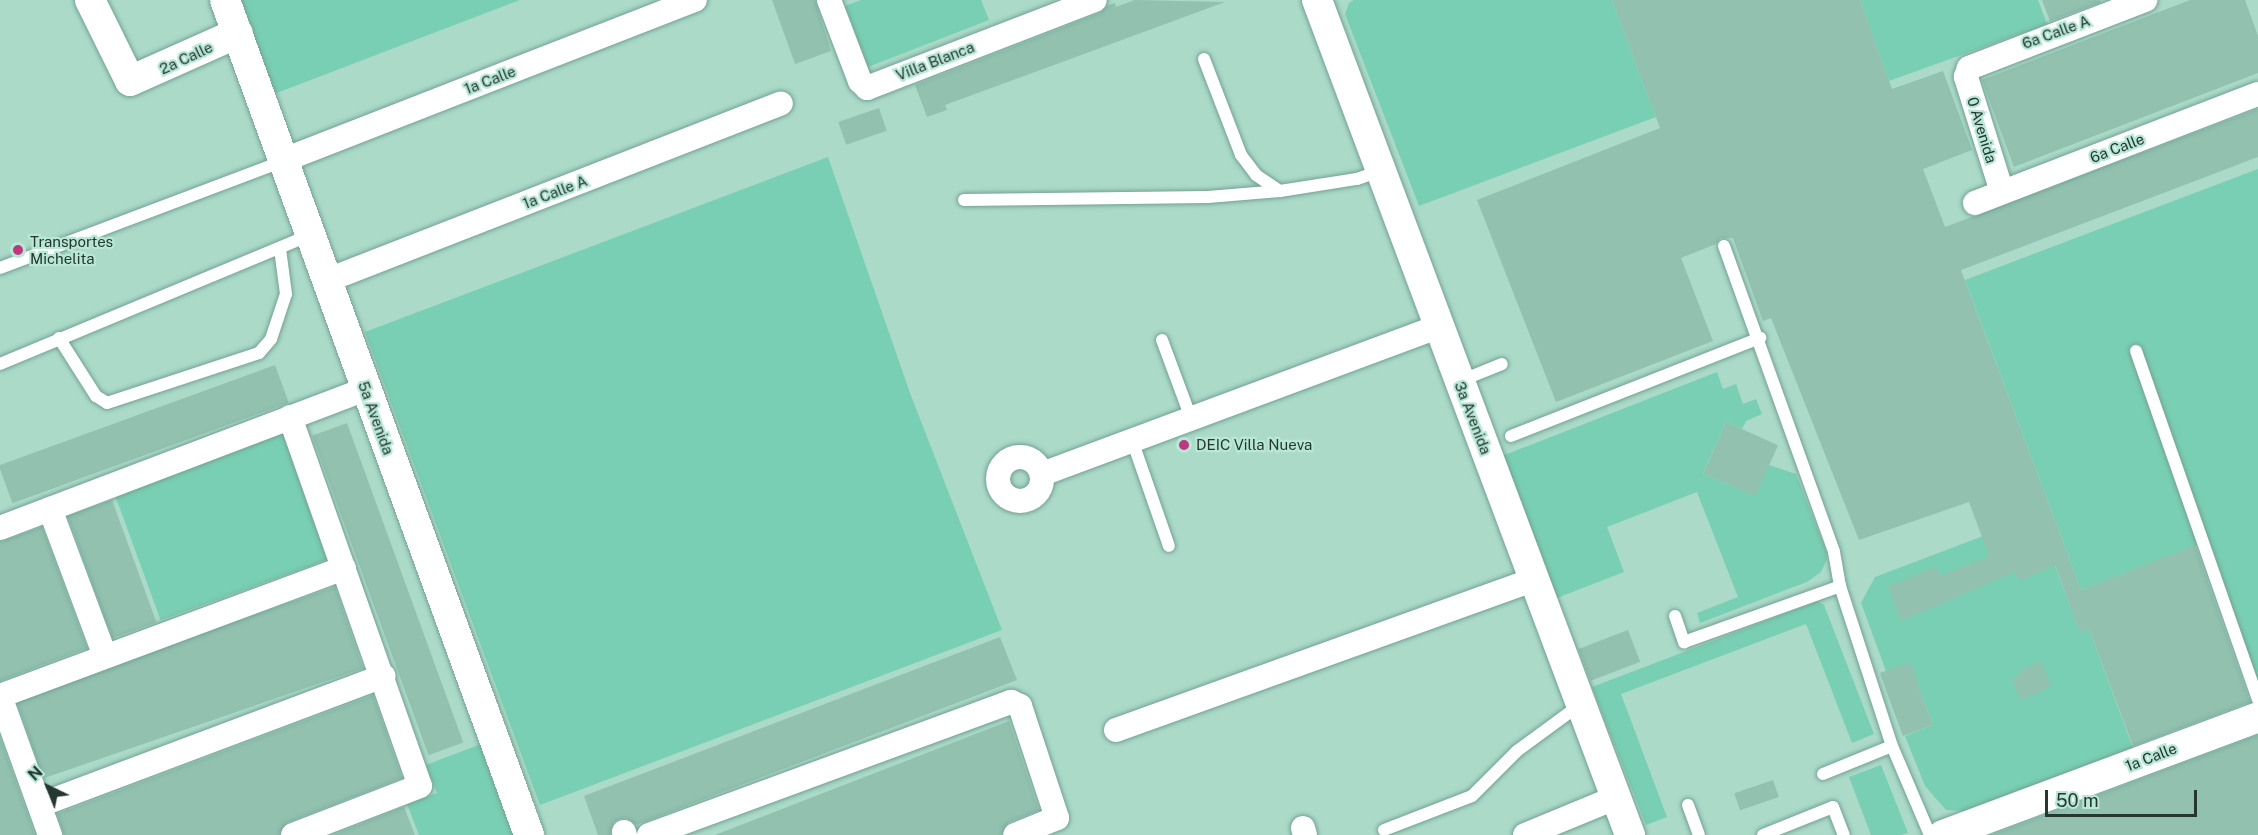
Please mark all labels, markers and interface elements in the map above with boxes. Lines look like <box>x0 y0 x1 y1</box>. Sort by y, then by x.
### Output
street label: 6a Calle A <box>2020 11 2092 53</box>
street label: 2a Calle <box>157 38 215 78</box>
street label: Villa Blanca <box>893 38 977 84</box>
street label: 1a Calle <box>462 62 518 98</box>
street label: 0 Avenida <box>1963 95 2001 165</box>
street label: 6a Calle <box>2087 129 2147 167</box>
street label: 1a Calle A <box>520 171 590 213</box>
place label: Transportes Michelita <box>30 232 113 267</box>
marker: Transportes Michelita <box>11 243 25 257</box>
street label: 5a Avenida <box>354 379 398 457</box>
street label: 3a Avenida <box>1451 379 1495 457</box>
place label: DEIC Villa Nueva <box>1196 436 1313 454</box>
marker: DEIC Villa Nueva <box>1177 438 1191 452</box>
street label: 1a Calle <box>2123 739 2179 775</box>
north arrow <box>18 757 78 817</box>
text: N <box>24 762 46 785</box>
scale bar <box>2048 778 2200 816</box>
text: 50 m <box>2056 790 2099 811</box>

